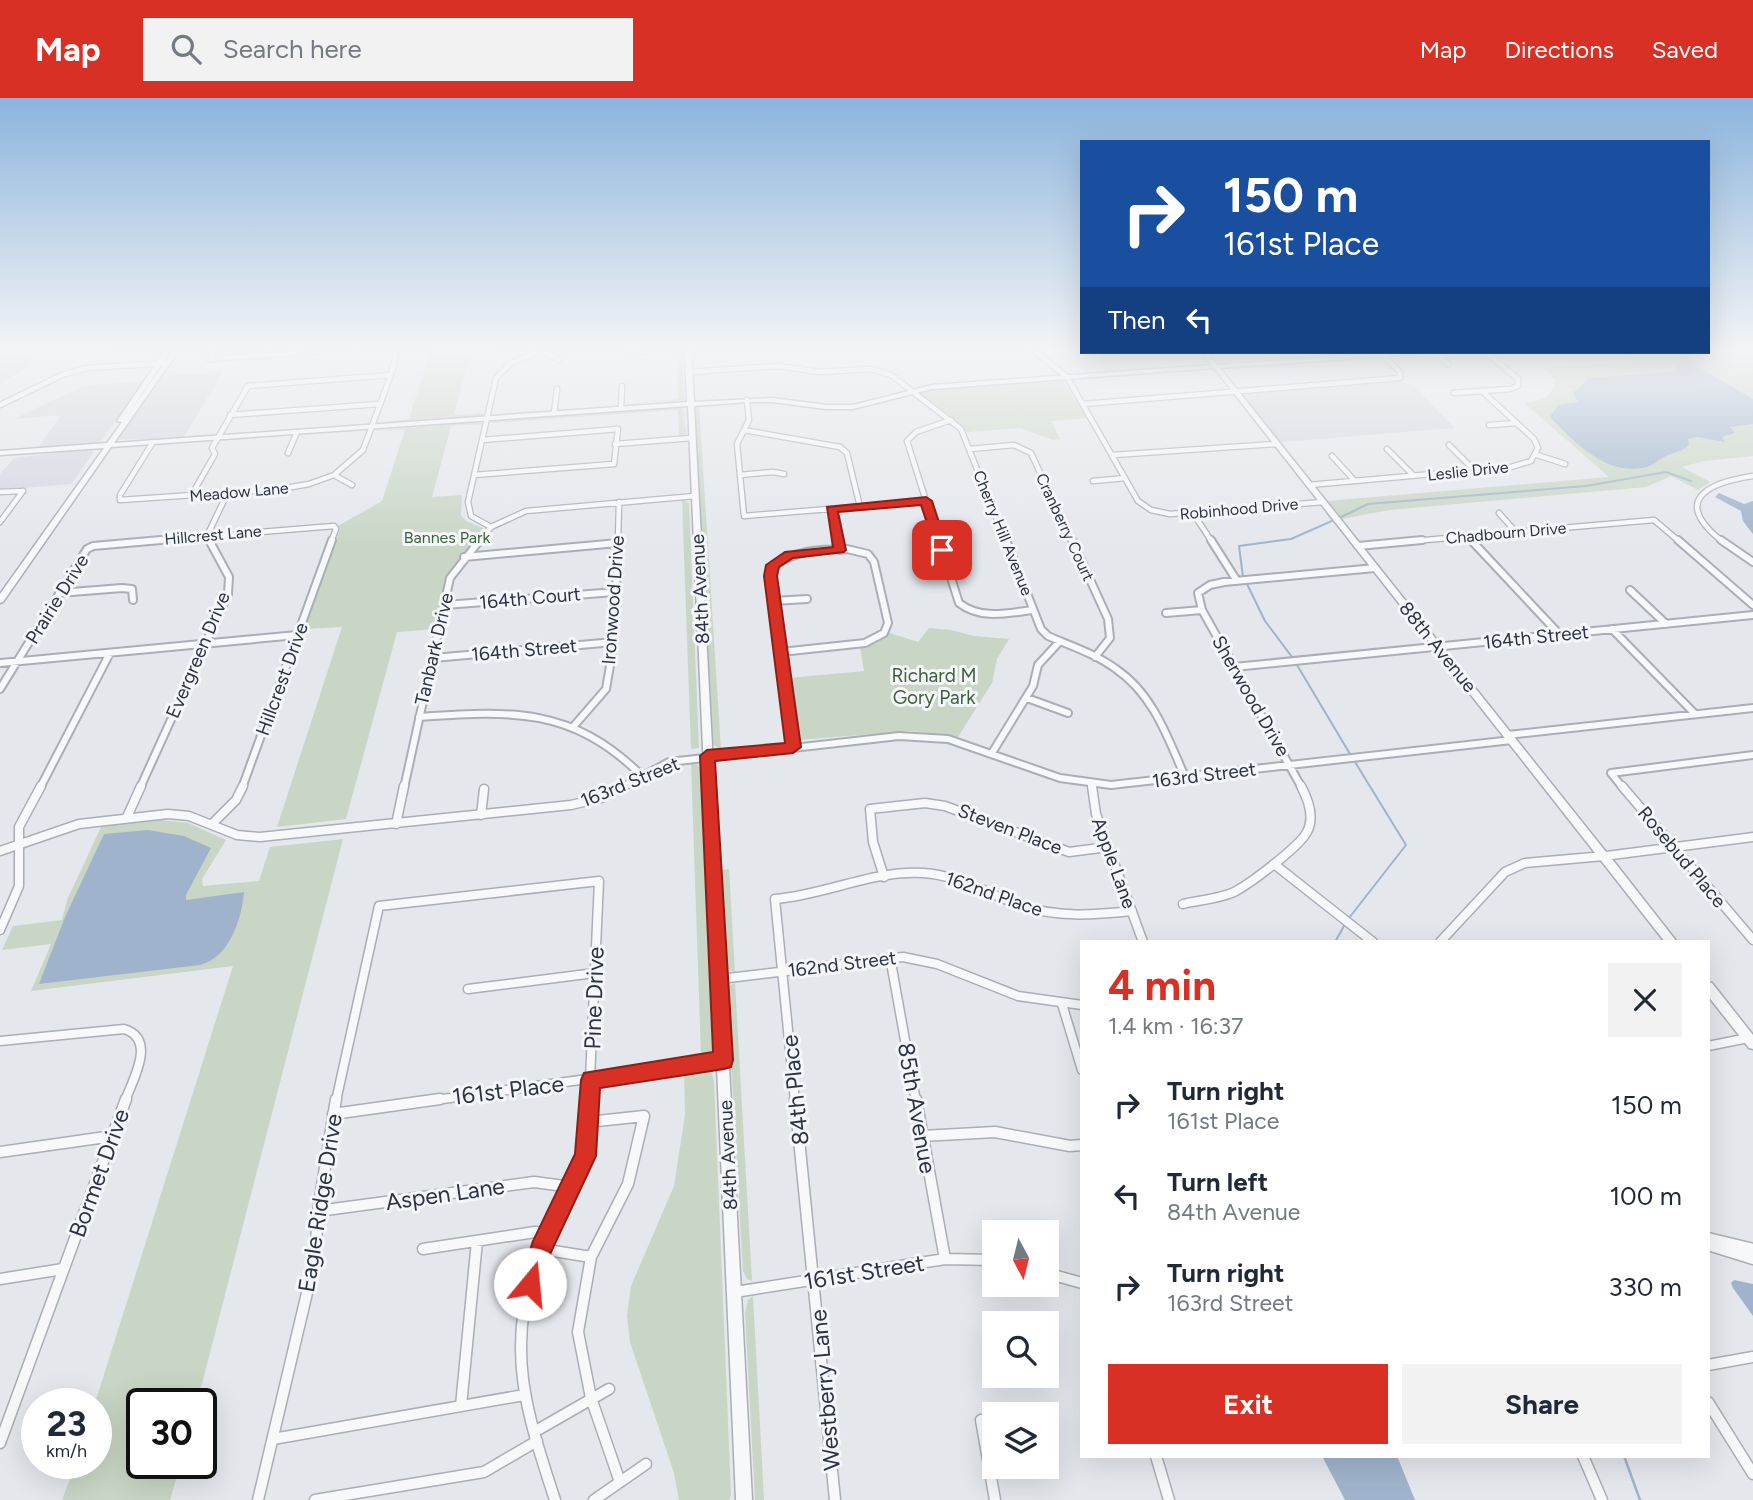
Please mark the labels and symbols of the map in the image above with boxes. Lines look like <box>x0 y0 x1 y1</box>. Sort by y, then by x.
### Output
street label: Leslie Drive <box>1427 457 1510 485</box>
street label: Cherry Hill Avenue <box>969 468 1037 599</box>
street label: Cranberry Court <box>1032 470 1098 584</box>
street label: Meadow Lane <box>189 478 290 506</box>
street label: Robinhood Drive <box>1179 494 1299 524</box>
street label: Chadbourn Drive <box>1445 518 1567 548</box>
pin <box>912 520 972 580</box>
street label: Hillcrest Lane <box>164 521 262 549</box>
park label: Bannes Park <box>404 528 490 547</box>
street label: 84th Avenue <box>686 533 714 645</box>
street label: Ironwood Drive <box>597 535 629 665</box>
street label: Prairie Drive <box>20 550 94 648</box>
street label: 164th Court <box>478 582 582 614</box>
street label: Evergreen Drive <box>161 588 235 722</box>
street label: Tanbark Drive <box>410 591 458 707</box>
street label: 88th Avenue <box>1394 597 1482 697</box>
street label: Hillcrest Drive <box>251 619 313 739</box>
street label: 164th Street <box>1482 620 1590 654</box>
street label: Sherwood Drive <box>1207 632 1295 760</box>
street label: 164th Street <box>470 634 578 666</box>
park label: Richard M Gory Park <box>891 664 977 709</box>
street label: 163rd Street <box>577 752 683 812</box>
street label: 163rd Street <box>1151 757 1257 793</box>
street label: Steven Place <box>955 799 1065 859</box>
street label: Rosebud Place <box>1633 802 1731 912</box>
street label: Apple Lane <box>1087 814 1141 912</box>
street label: 162nd Place <box>942 867 1046 921</box>
street label: Pine Drive <box>578 946 610 1050</box>
street label: 162nd Street <box>787 946 897 982</box>
street label: 84th Place <box>775 1033 815 1147</box>
street label: 85th Avenue <box>892 1040 942 1176</box>
street label: 161st Place <box>451 1069 565 1111</box>
street label: 84th Avenue <box>714 1099 742 1211</box>
street label: Bormet Drive <box>63 1105 135 1241</box>
street label: Eagle Ridge Drive <box>292 1112 348 1294</box>
street label: Aspen Lane <box>384 1172 506 1216</box>
north arrow <box>982 1220 1059 1297</box>
position arrow <box>493 1247 567 1321</box>
street label: 161st Street <box>802 1249 926 1295</box>
street label: Westberry Lane <box>804 1308 846 1472</box>
speed limit sign: 30 <box>126 1388 217 1479</box>

